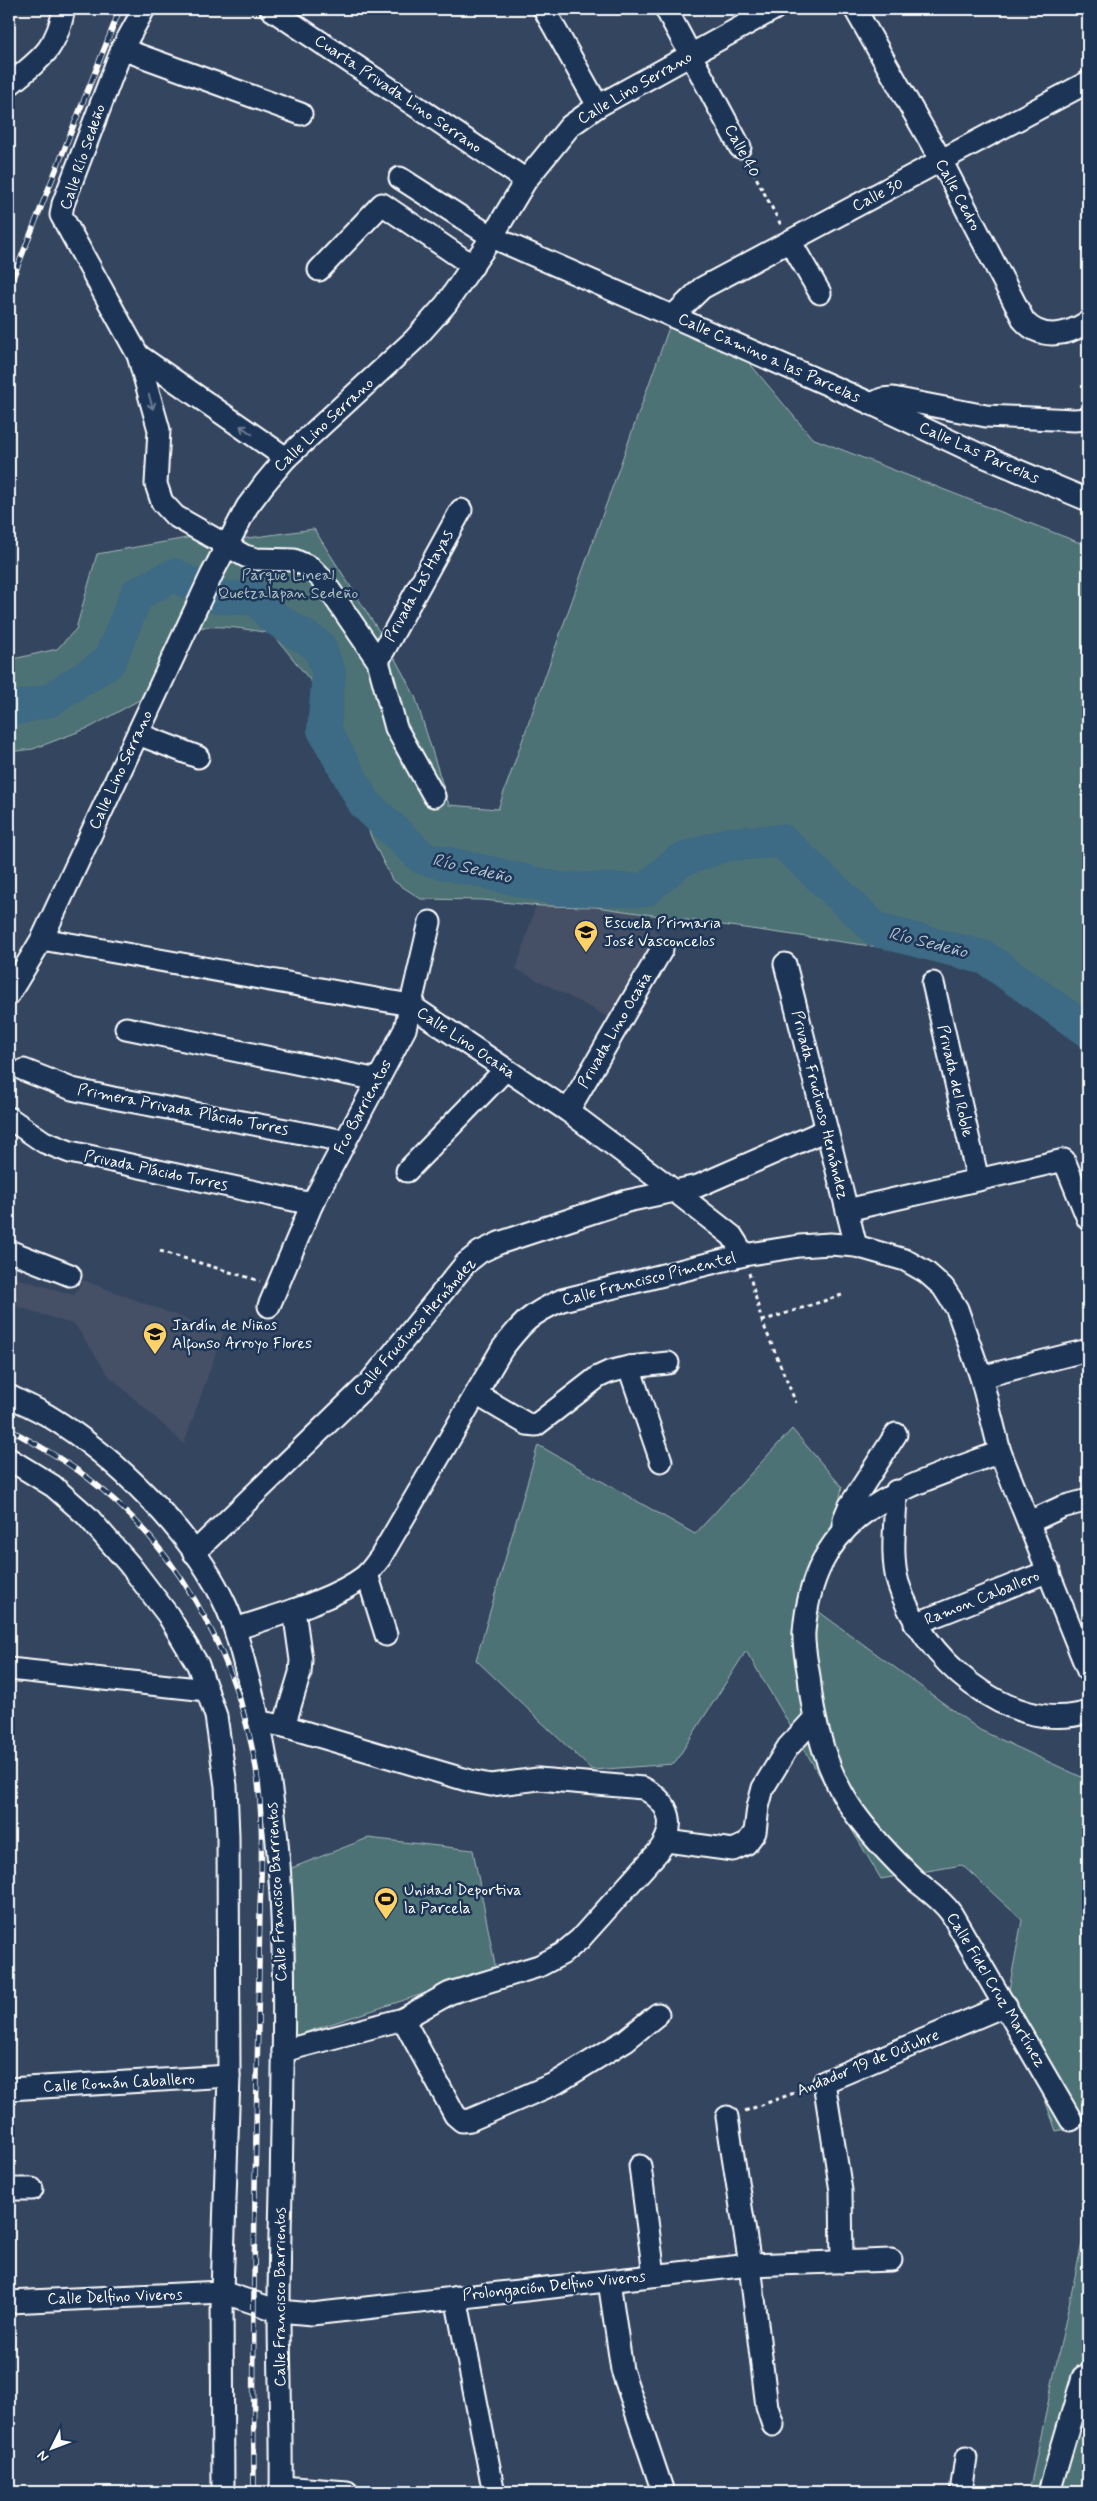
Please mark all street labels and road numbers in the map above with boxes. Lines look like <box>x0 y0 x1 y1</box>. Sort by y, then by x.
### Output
street label: Cuarta Privada Lino Serrano <box>310 30 486 158</box>
street label: Calle Lino Serrano <box>574 46 696 129</box>
street label: Calle Río Sedeño <box>55 101 111 213</box>
street label: Calle 40 <box>719 121 765 181</box>
street label: Calle Cedro <box>930 155 986 235</box>
street label: Calle 30 <box>849 173 907 217</box>
street label: Calle Camino a las Parcelas <box>674 308 864 408</box>
street label: Calle Lino Serrano <box>270 373 379 477</box>
street label: Calle Las Parcelas <box>916 417 1042 489</box>
street label: Privada Las Hayas <box>380 526 458 646</box>
street label: Calle Lino Serrano <box>84 707 158 833</box>
street label: Privada Lino Ocaña <box>573 968 657 1092</box>
street label: Calle Lino Ocaña <box>412 1002 520 1084</box>
street label: Privada Fructuoso Hernández <box>786 1008 854 1202</box>
street label: Privada del Roble <box>932 1023 978 1140</box>
street label: Fco Barrientos <box>329 1056 397 1158</box>
street label: Primera Privada Plácido Torres <box>76 1079 290 1141</box>
street label: Privada Plácido Torres <box>82 1146 230 1196</box>
street label: Calle Francisco Pimentel <box>560 1247 738 1311</box>
street label: Calle Fructuoso Hernández <box>349 1253 481 1401</box>
street label: Ramon Caballero <box>921 1565 1043 1631</box>
street label: Calle Francisco Barrientos <box>262 1802 292 1982</box>
street label: Calle Fidel Cruz Martínez <box>941 1909 1051 2072</box>
street label: Andador 19 de Octubre <box>794 2025 942 2101</box>
street label: Calle Román Caballero <box>43 2069 196 2097</box>
street label: Calle Francisco Barrientos <box>270 2207 291 2387</box>
street label: Prolongación Delfino Viveros <box>461 2266 647 2307</box>
street label: Calle Delfino Viveros <box>47 2284 183 2310</box>

